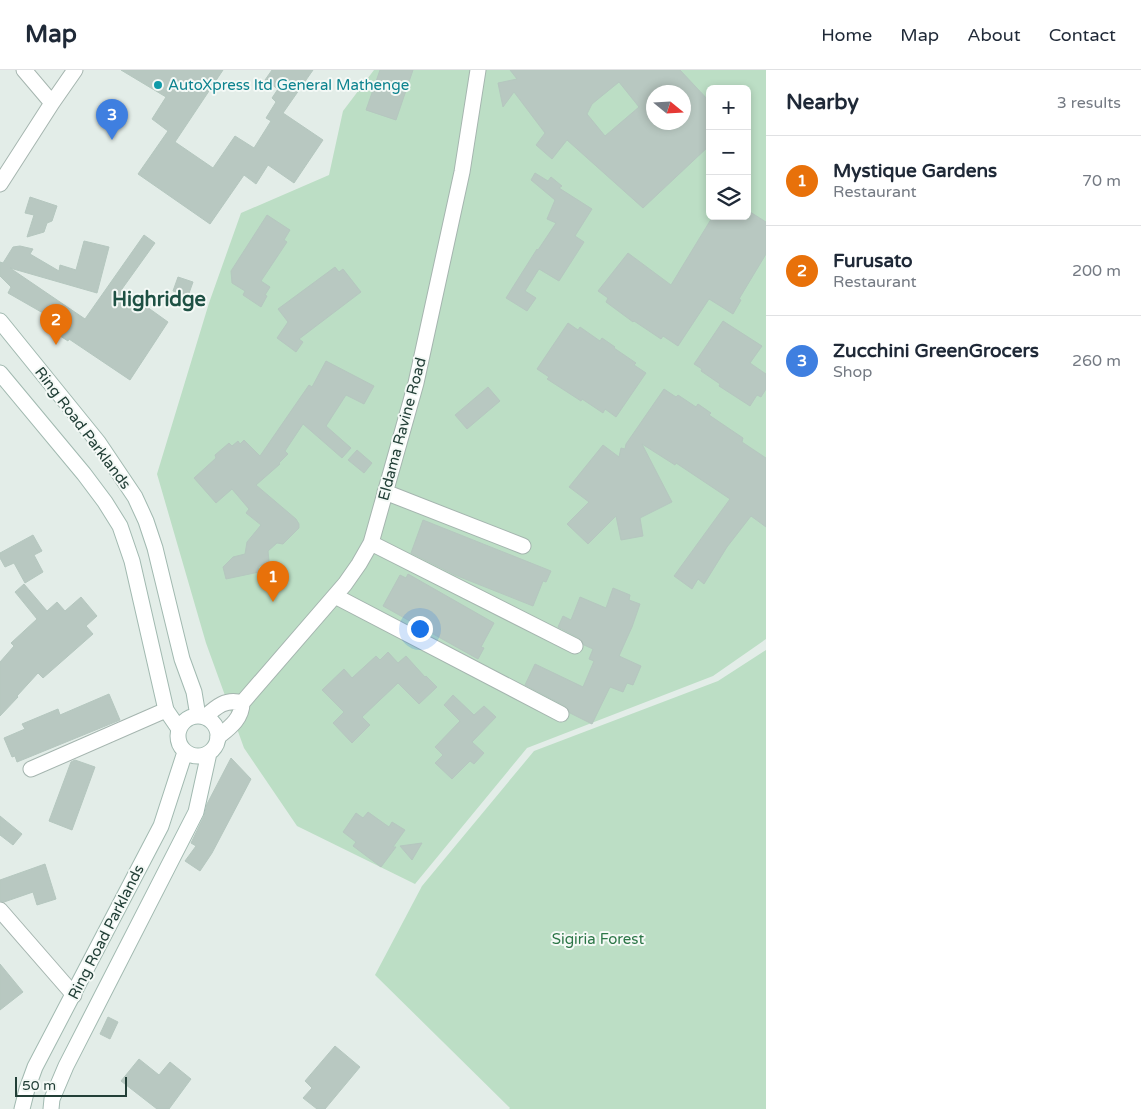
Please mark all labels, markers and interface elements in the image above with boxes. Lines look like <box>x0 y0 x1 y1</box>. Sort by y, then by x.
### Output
text: Map <box>25 20 77 49</box>
text: Home <box>821 24 872 46</box>
text: Map <box>900 24 939 46</box>
text: About <box>967 24 1021 46</box>
text: Contact <box>1049 24 1116 46</box>
place label: AutoXpress ltd General Mathenge <box>168 76 409 94</box>
marker: AutoXpress ltd General Mathenge <box>152 79 164 91</box>
north arrow <box>646 85 691 130</box>
map controls <box>706 85 751 220</box>
button: + <box>706 85 751 130</box>
text: Nearby <box>786 90 859 115</box>
text: 3 results <box>1057 93 1121 113</box>
pin: 3 <box>96 99 128 140</box>
button: − <box>706 130 751 175</box>
text: Mystique Gardens <box>833 160 997 182</box>
text: 1 <box>797 171 807 191</box>
text: 70 m <box>1082 171 1121 191</box>
button: layers <box>706 175 751 220</box>
text: Restaurant <box>833 182 917 202</box>
text: Furusato <box>833 250 913 272</box>
text: 2 <box>797 261 807 281</box>
text: 200 m <box>1072 261 1121 281</box>
text: Restaurant <box>833 272 917 292</box>
district label: Highridge <box>112 288 206 312</box>
pin: 2 <box>40 304 72 345</box>
text: Zucchini GreenGrocers <box>833 340 1039 362</box>
text: 3 <box>797 351 807 371</box>
text: 260 m <box>1072 351 1121 371</box>
street label: Eldama Ravine Road <box>374 356 430 502</box>
text: Shop <box>833 362 872 382</box>
street label: Ring Road Parklands <box>31 363 135 493</box>
pin: 1 <box>257 561 289 602</box>
your location <box>407 616 433 642</box>
street label: Ring Road Parklands <box>64 862 148 1002</box>
park label: Sigiria Forest <box>552 930 644 948</box>
scale bar <box>15 1074 128 1097</box>
text: 50 m <box>22 1077 56 1094</box>

